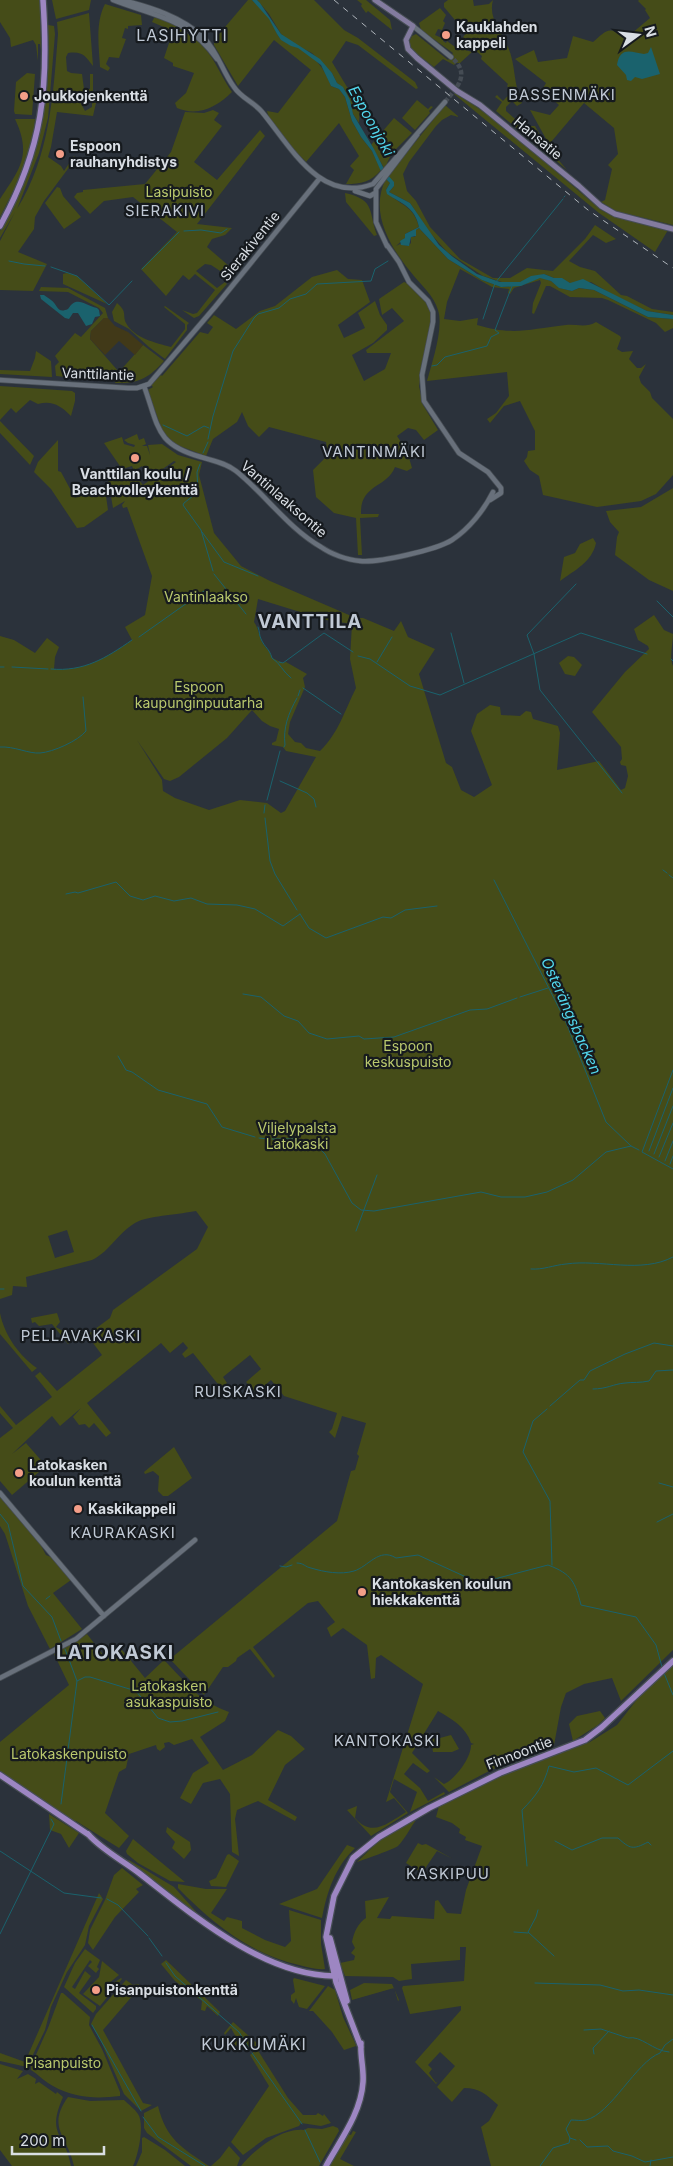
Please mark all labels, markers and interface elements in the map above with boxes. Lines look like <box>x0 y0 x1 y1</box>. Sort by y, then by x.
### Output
north arrow <box>613 10 663 60</box>
place label: Kauklahden kappeli <box>456 18 538 51</box>
text: N <box>641 24 661 39</box>
district label: LASIHYTTI <box>136 25 228 45</box>
marker: Kauklahden kappeli <box>440 29 452 41</box>
water label: Espoonjoki <box>344 82 399 160</box>
district label: BASSENMÄKI <box>508 85 616 104</box>
place label: Joukkojenkenttä <box>34 87 148 104</box>
marker: Joukkojenkenttä <box>18 90 30 102</box>
street label: Hansatie <box>511 112 566 163</box>
place label: Espoon rauhanyhdistys <box>70 137 177 170</box>
marker: Espoon rauhanyhdistys <box>54 148 66 160</box>
park label: Lasipuisto <box>145 183 213 200</box>
district label: SIERAKIVI <box>125 201 205 220</box>
street label: Sierakiventie <box>216 207 283 284</box>
street label: Vanttilantie <box>61 364 135 383</box>
district label: VANTINMÄKI <box>322 442 426 461</box>
marker: Vanttilan koulu / Beachvolleykenttä <box>129 452 141 464</box>
street label: Vantinlaaksontie <box>238 457 331 541</box>
place label: Vanttilan koulu / Beachvolleykenttä <box>72 465 198 498</box>
park label: Vantinlaakso <box>164 588 248 605</box>
district label: VANTTILA <box>258 610 362 633</box>
park label: Espoon kaupunginpuutarha <box>135 678 263 711</box>
water label: Osterängsbacken <box>537 954 606 1077</box>
park label: Espoon keskuspuisto <box>365 1037 451 1070</box>
park label: Viljelypalsta Latokaski <box>257 1119 337 1152</box>
district label: PELLAVAKASKI <box>21 1326 141 1345</box>
district label: RUISKASKI <box>194 1382 282 1401</box>
place label: Latokasken koulun kenttä <box>29 1456 121 1489</box>
marker: Latokasken koulun kenttä <box>13 1467 25 1479</box>
place label: Kaskikappeli <box>88 1500 176 1517</box>
marker: Kaskikappeli <box>72 1503 84 1515</box>
district label: KAURAKASKI <box>70 1523 176 1542</box>
place label: Kantokasken koulun hiekkakenttä <box>372 1575 511 1608</box>
marker: Kantokasken koulun hiekkakenttä <box>356 1586 368 1598</box>
district label: LATOKASKI <box>56 1641 174 1664</box>
park label: Latokasken asukaspuisto <box>126 1677 212 1710</box>
district label: KANTOKASKI <box>334 1731 440 1750</box>
street label: Finnoontie <box>483 1732 554 1773</box>
park label: Latokaskenpuisto <box>11 1745 127 1762</box>
district label: KASKIPUU <box>406 1864 490 1883</box>
place label: Pisanpuistonkenttä <box>106 1981 238 1998</box>
marker: Pisanpuistonkenttä <box>90 1984 102 1996</box>
district label: KUKKUMÄKI <box>201 2034 307 2054</box>
park label: Pisanpuisto <box>25 2054 101 2071</box>
scale bar <box>12 2124 105 2156</box>
text: 200 m <box>20 2131 65 2150</box>

